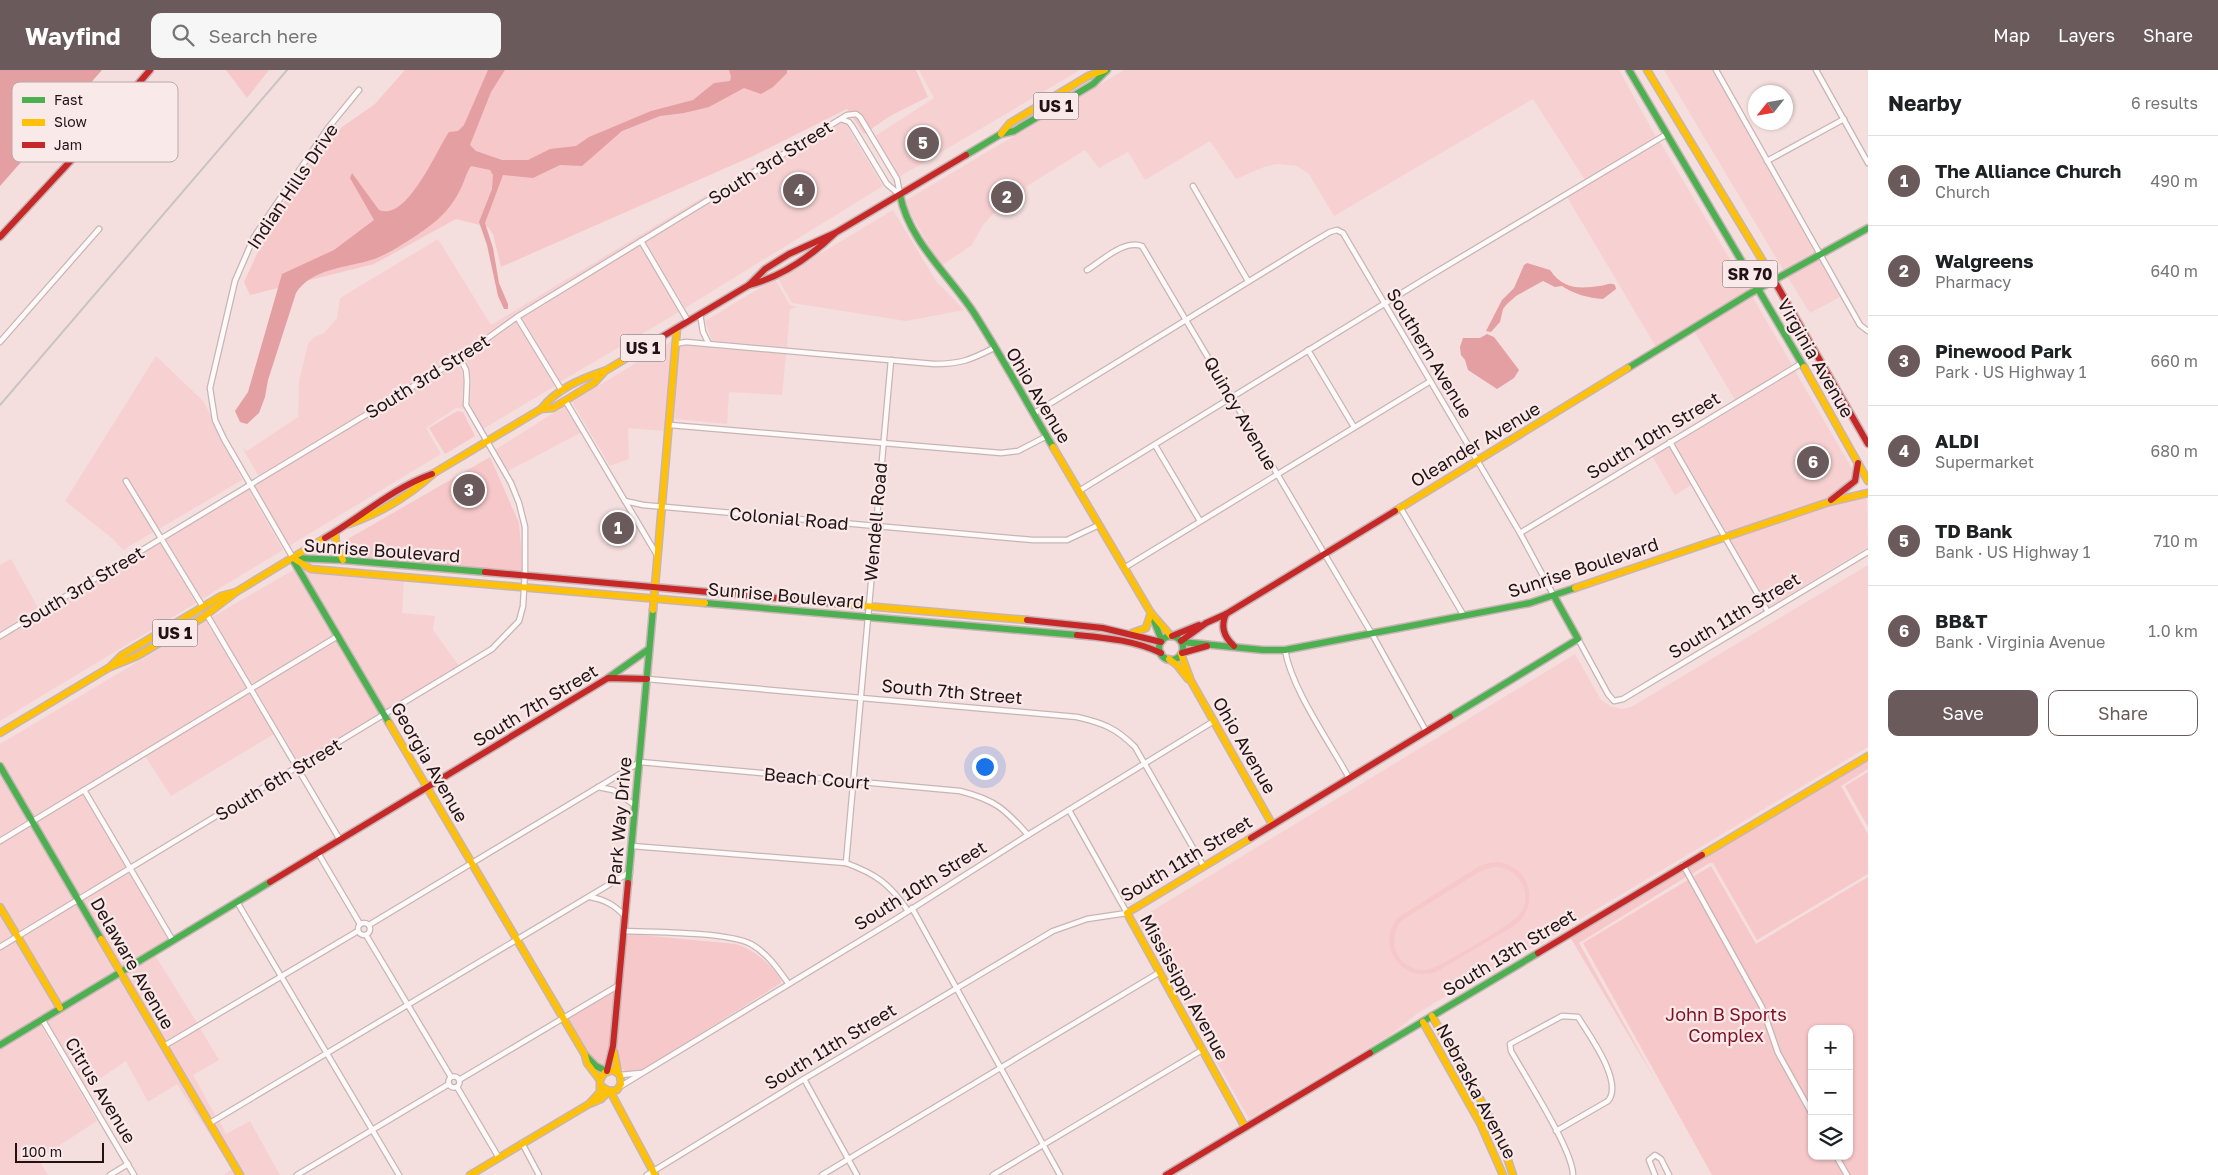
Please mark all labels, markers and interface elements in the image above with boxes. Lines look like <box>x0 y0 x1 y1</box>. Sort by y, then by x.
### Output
search box <box>151 13 501 58</box>
text: Wayfind <box>25 21 121 50</box>
icon: search <box>169 21 197 49</box>
text: Search here <box>209 24 317 47</box>
text: Map <box>1993 24 2030 46</box>
text: Layers <box>2058 24 2115 46</box>
text: Share <box>2143 24 2193 46</box>
legend <box>12 82 178 162</box>
north arrow <box>1748 85 1793 130</box>
text: Nearby <box>1888 90 1962 116</box>
text: Fast <box>54 91 83 108</box>
road number: US 1 <box>1034 92 1078 120</box>
text: 6 results <box>2131 93 2198 113</box>
text: Slow <box>54 113 87 130</box>
street label: South 3rd Street <box>704 115 836 209</box>
street label: Indian Hills Drive <box>242 119 342 253</box>
pin: 5 <box>907 124 939 162</box>
text: Jam <box>54 136 82 153</box>
text: The Alliance Church <box>1935 159 2121 182</box>
pin: 4 <box>783 171 815 209</box>
text: 1 <box>1900 171 1908 191</box>
text: 490 m <box>2150 171 2198 191</box>
pin: 2 <box>991 178 1023 216</box>
text: Church <box>1935 182 1990 202</box>
text: Walgreens <box>1935 249 2034 272</box>
road number: SR 70 <box>1722 260 1778 288</box>
text: 2 <box>1899 261 1909 281</box>
text: 640 m <box>2150 261 2198 281</box>
text: Pharmacy <box>1935 272 2011 292</box>
street label: Southern Avenue <box>1382 284 1478 422</box>
street label: Virginia Avenue <box>1773 295 1859 421</box>
street label: South 3rd Street <box>361 329 493 423</box>
road number: US 1 <box>620 334 666 362</box>
text: Pinewood Park <box>1935 339 2072 362</box>
street label: Ohio Avenue <box>1002 343 1076 447</box>
text: 3 <box>1899 351 1909 371</box>
text: 660 m <box>2151 351 2198 371</box>
street label: Quincy Avenue <box>1200 352 1282 474</box>
text: Park · US Highway 1 <box>1935 362 2086 382</box>
street label: South 10th Street <box>1582 386 1724 484</box>
street label: Oleander Avenue <box>1406 397 1544 491</box>
text: ALDI <box>1935 429 1979 452</box>
text: 4 <box>1899 441 1909 461</box>
text: 680 m <box>2150 441 2198 461</box>
pin: 6 <box>1797 443 1829 481</box>
text: Supermarket <box>1935 452 2034 472</box>
street label: Wendell Road <box>859 461 891 583</box>
pin: 3 <box>453 471 485 509</box>
street label: Colonial Road <box>728 502 850 534</box>
pin: 1 <box>602 509 634 547</box>
text: TD Bank <box>1935 519 2013 542</box>
text: 5 <box>1899 531 1909 551</box>
text: 710 m <box>2154 531 2198 551</box>
street label: Sunrise Boulevard <box>1505 532 1661 602</box>
street label: Sunrise Boulevard <box>303 534 461 566</box>
street label: South 3rd Street <box>14 541 148 633</box>
text: Bank · US Highway 1 <box>1935 542 2090 562</box>
street label: South 11th Street <box>1664 567 1804 663</box>
street label: Sunrise Boulevard <box>707 577 865 613</box>
text: BB&T <box>1935 609 1988 632</box>
road number: US 1 <box>152 620 198 646</box>
text: 6 <box>1899 621 1909 641</box>
text: 1.0 km <box>2148 621 2198 641</box>
text: Bank · Virginia Avenue <box>1935 632 2105 652</box>
street label: South 7th Street <box>469 659 601 751</box>
street label: South 7th Street <box>881 674 1023 708</box>
button: Save <box>1888 690 2038 736</box>
button: Share <box>2048 690 2198 736</box>
street label: Ohio Avenue <box>1208 693 1282 797</box>
street label: Georgia Avenue <box>387 698 473 826</box>
street label: South 6th Street <box>211 733 345 825</box>
your location <box>972 754 998 780</box>
street label: Park Way Drive <box>602 756 636 886</box>
street label: Beach Court <box>763 762 871 794</box>
street label: South 11th Street <box>1116 810 1256 906</box>
street label: South 10th Street <box>850 835 990 935</box>
street label: Delaware Avenue <box>86 893 180 1033</box>
street label: South 13th Street <box>1438 904 1580 1000</box>
street label: Mississippi Avenue <box>1136 910 1234 1064</box>
street label: South 11th Street <box>760 998 900 1094</box>
park label: John B Sports Complex <box>1665 1003 1787 1046</box>
street label: Nebraska Avenue <box>1432 1020 1522 1162</box>
map controls <box>1808 1025 1853 1160</box>
button: + <box>1808 1025 1853 1070</box>
street label: Citrus Avenue <box>61 1033 141 1147</box>
button: − <box>1808 1070 1853 1115</box>
button: layers <box>1808 1115 1853 1160</box>
scale bar <box>15 1140 104 1163</box>
text: 100 m <box>22 1143 62 1160</box>

